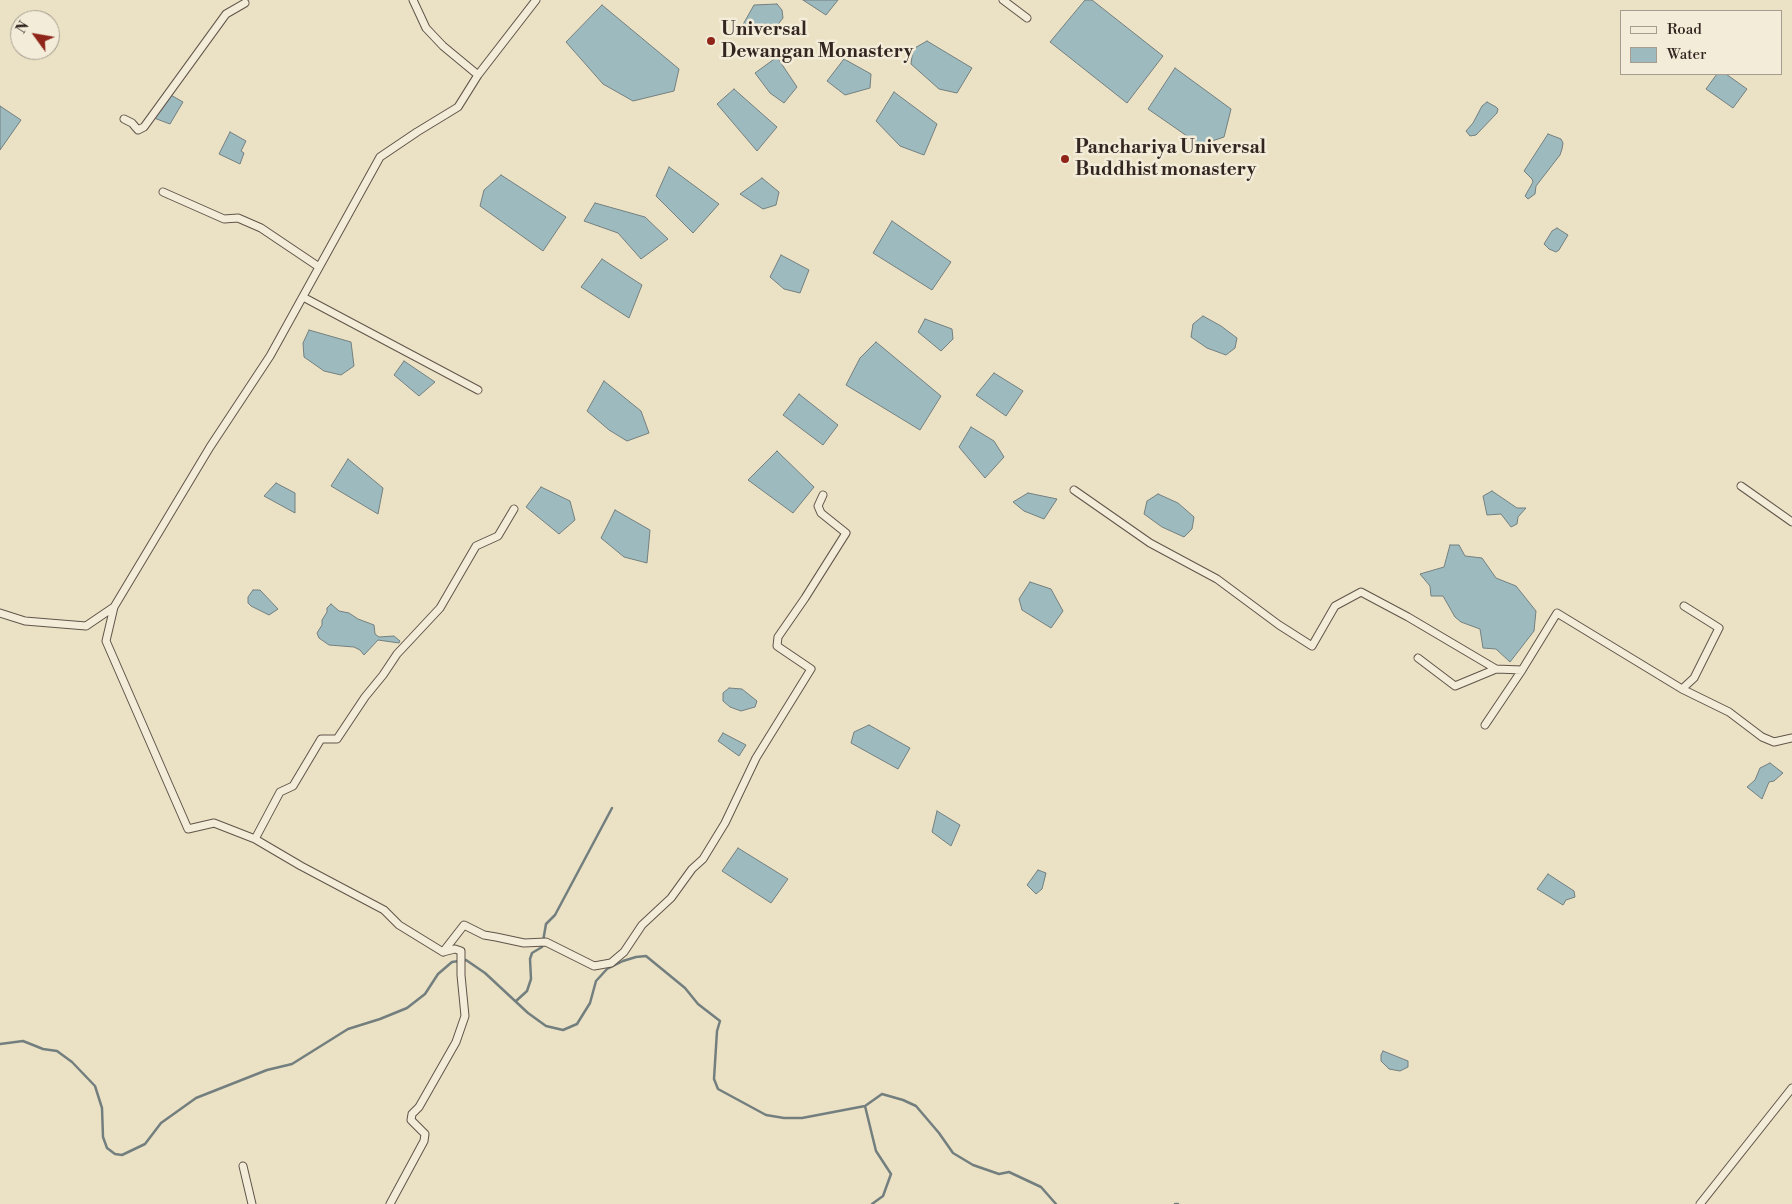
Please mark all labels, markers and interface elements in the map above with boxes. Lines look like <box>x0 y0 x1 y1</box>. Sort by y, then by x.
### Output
north arrow <box>10 10 60 60</box>
legend <box>1620 10 1782 75</box>
text: N <box>13 18 34 37</box>
place label: Universal Dewangan Monastery <box>721 19 913 63</box>
text: Road <box>1667 20 1702 39</box>
marker: Universal Dewangan Monastery <box>705 35 717 47</box>
text: Water <box>1667 45 1706 64</box>
place label: Panchariya Universal Buddhist monastery <box>1075 137 1266 181</box>
marker: Panchariya Universal Buddhist monastery <box>1059 153 1071 165</box>

